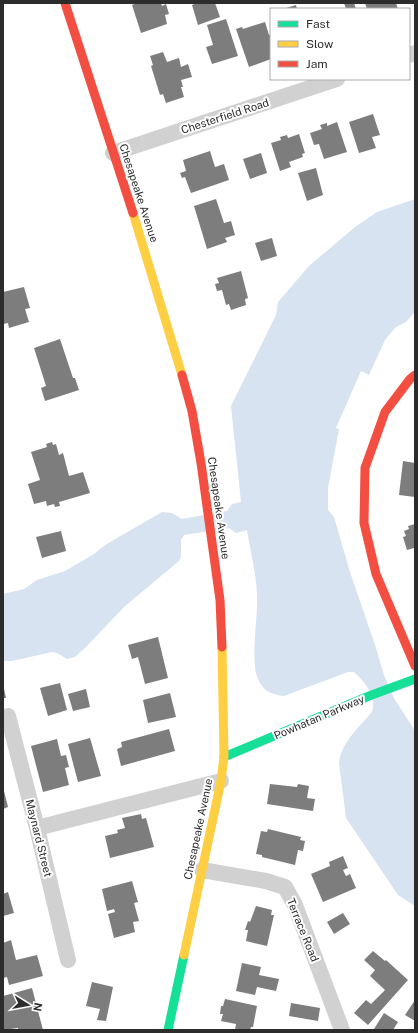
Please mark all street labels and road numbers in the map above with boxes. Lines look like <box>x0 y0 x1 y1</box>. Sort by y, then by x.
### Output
street label: Chesterfield Road <box>180 96 270 136</box>
street label: Chesapeake Avenue <box>117 142 161 244</box>
street label: Chesapeake Avenue <box>206 456 232 560</box>
street label: Powhatan Parkway <box>272 692 366 741</box>
street label: Chesapeake Avenue <box>181 777 215 881</box>
street label: Maynard Street <box>24 798 54 878</box>
street label: Terrace Road <box>285 897 321 963</box>

